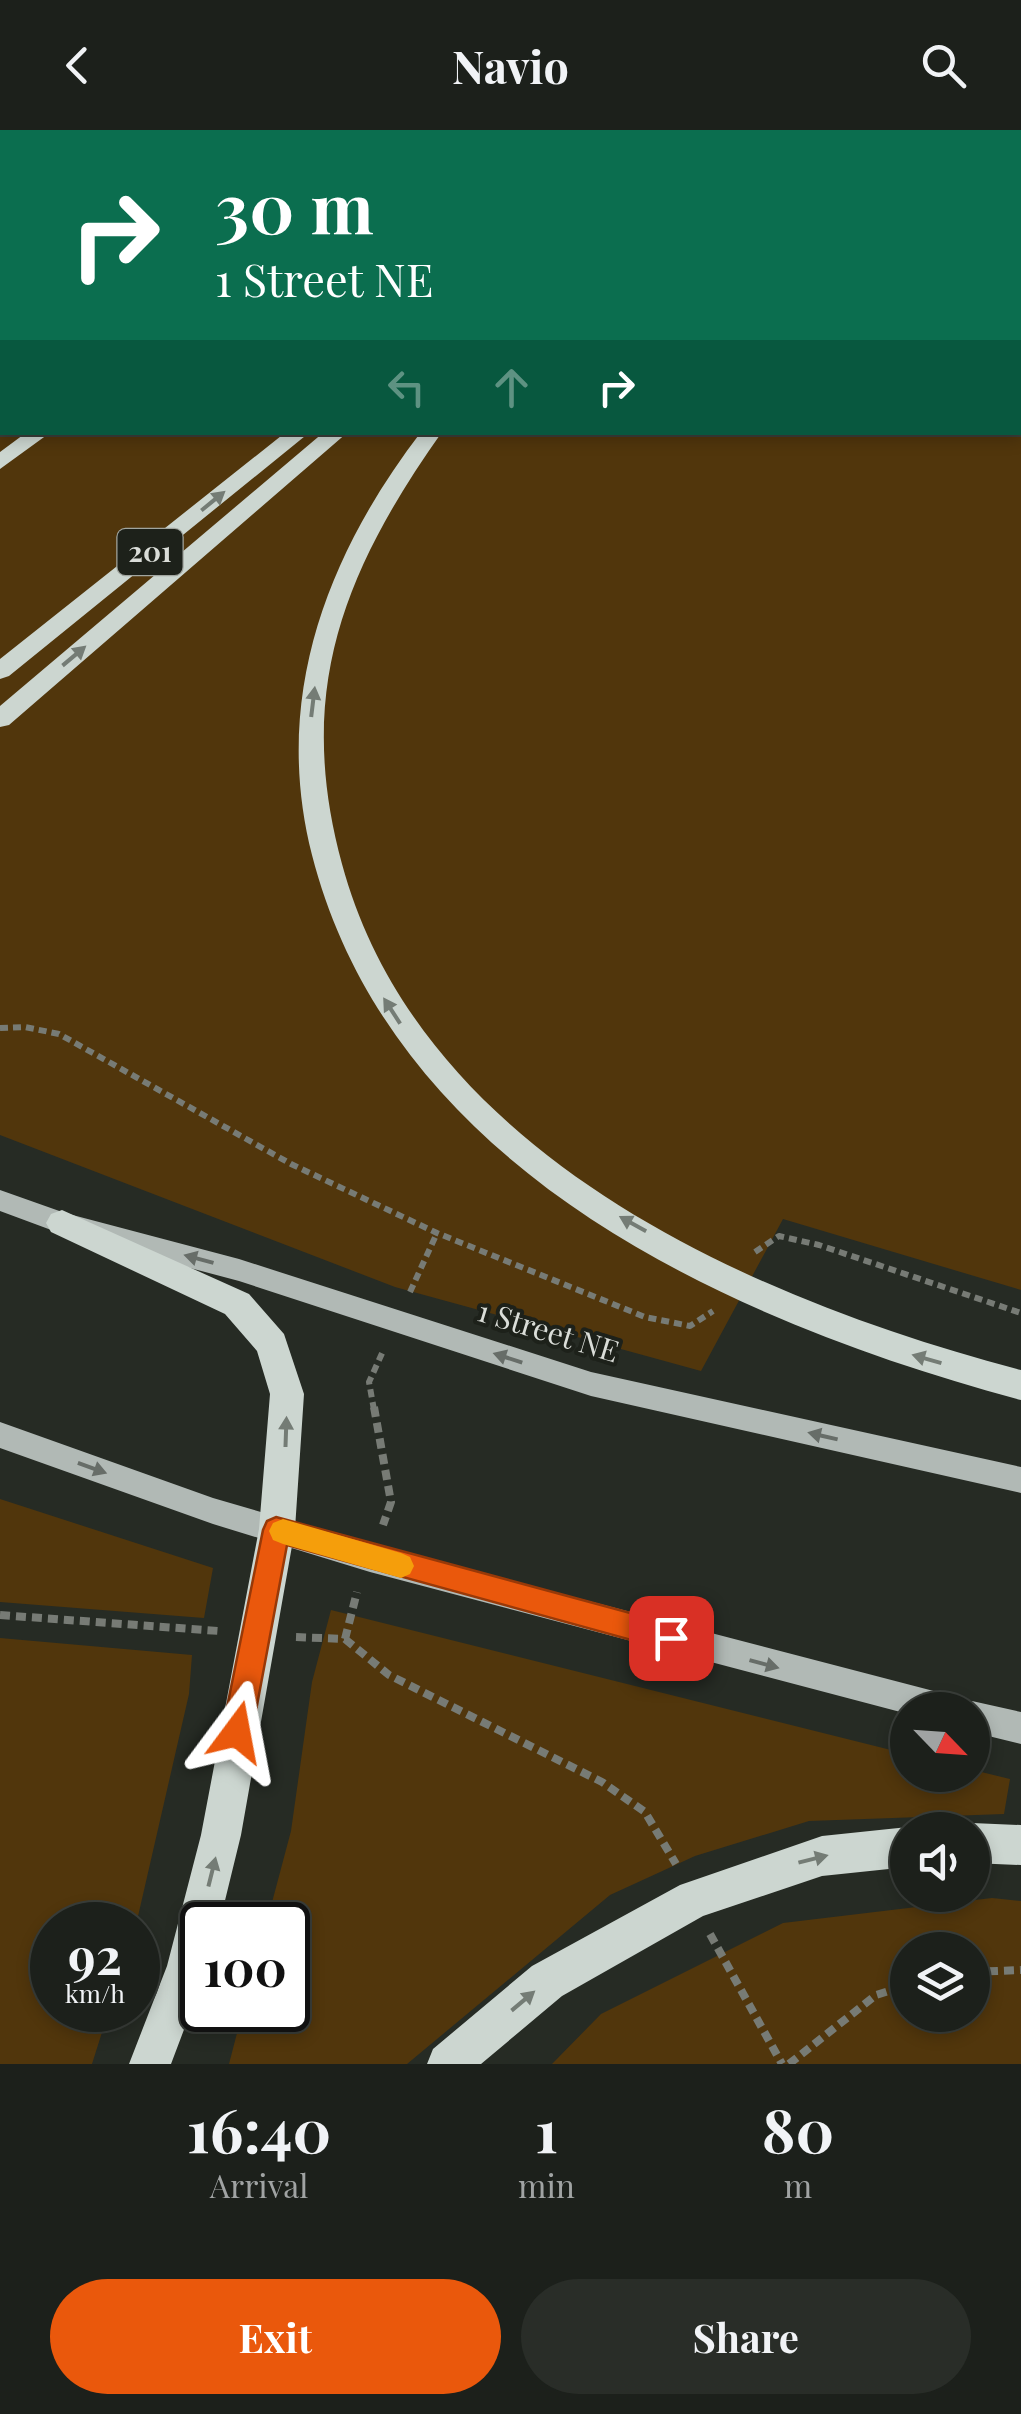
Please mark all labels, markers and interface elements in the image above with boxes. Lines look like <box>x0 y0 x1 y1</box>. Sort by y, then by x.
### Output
text: Navio <box>452 35 569 95</box>
icon: back <box>50 38 105 93</box>
icon: search <box>916 38 971 93</box>
text: 30 m <box>215 158 374 252</box>
icon: right <box>50 170 180 300</box>
text: 1 Street NE <box>215 248 433 308</box>
icon: left <box>379 360 434 415</box>
icon: ahead <box>484 360 539 415</box>
icon: right <box>589 360 644 415</box>
one-way arrow <box>200 491 226 512</box>
road number: 201 <box>118 529 182 575</box>
one-way arrow <box>62 646 87 667</box>
one-way arrow <box>305 686 321 718</box>
one-way arrow <box>383 997 401 1025</box>
one-way arrow <box>618 1216 647 1233</box>
one-way arrow <box>183 1251 214 1267</box>
street label: 1 Street NE <box>473 1290 624 1370</box>
one-way arrow <box>492 1350 523 1365</box>
one-way arrow <box>911 1351 942 1366</box>
one-way arrow <box>278 1416 294 1448</box>
one-way arrow <box>807 1428 838 1443</box>
one-way arrow <box>77 1461 107 1476</box>
pin <box>629 1596 714 1681</box>
icon: arrive <box>644 1611 699 1666</box>
one-way arrow <box>749 1656 780 1672</box>
position arrow <box>185 1680 289 1784</box>
north arrow <box>890 1692 990 1792</box>
map controls <box>890 1692 990 2032</box>
button: sound <box>890 1812 990 1912</box>
one-way arrow <box>798 1851 829 1867</box>
one-way arrow <box>205 1856 220 1887</box>
speed limit sign: 100 <box>180 1902 310 2032</box>
text: 92 <box>68 1921 122 1988</box>
button: layers <box>890 1932 990 2032</box>
text: km/h <box>65 1976 125 2009</box>
one-way arrow <box>511 1991 536 2013</box>
text: 16:40 <box>187 2088 331 2168</box>
text: 1 <box>535 2088 558 2168</box>
text: 80 <box>762 2088 834 2168</box>
text: Arrival <box>210 2163 308 2206</box>
text: min <box>518 2163 575 2206</box>
text: m <box>784 2163 812 2206</box>
button: Exit <box>50 2279 501 2394</box>
button: Share <box>521 2279 971 2394</box>

